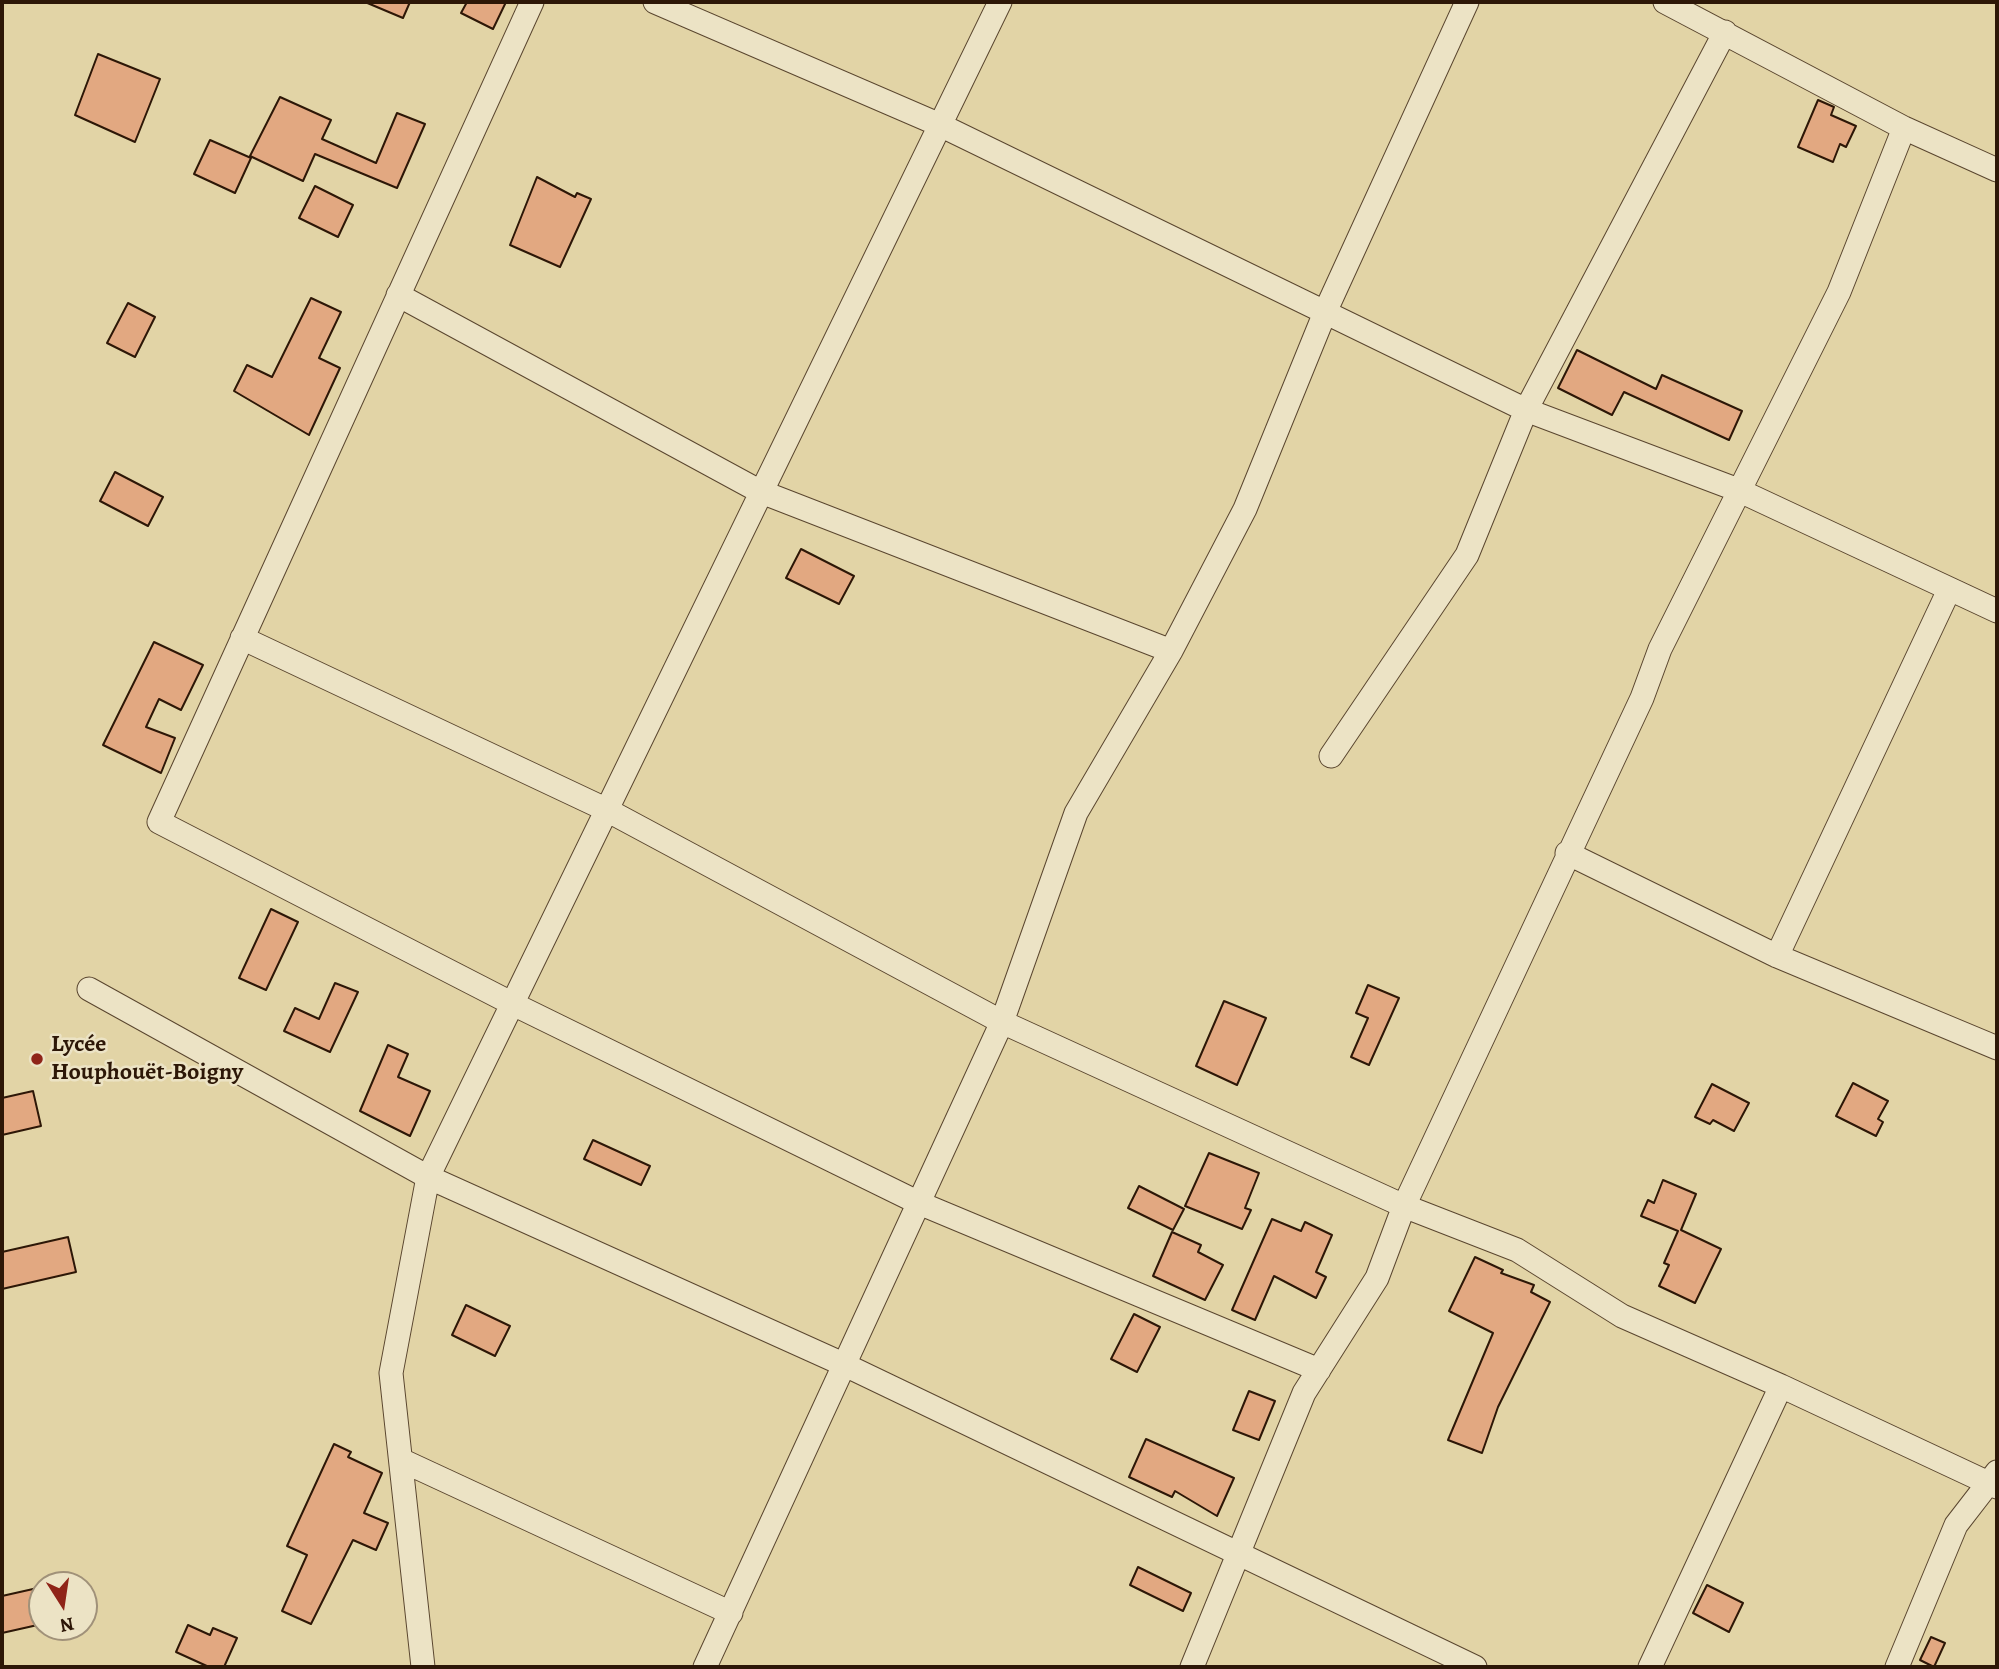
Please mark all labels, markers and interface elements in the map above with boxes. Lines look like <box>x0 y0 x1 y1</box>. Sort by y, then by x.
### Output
place label: Lycée Houphouët-Boigny <box>51 1031 243 1087</box>
marker: Lycée Houphouët-Boigny <box>29 1051 45 1067</box>
north arrow <box>28 1571 98 1641</box>
text: N <box>57 1610 76 1639</box>

